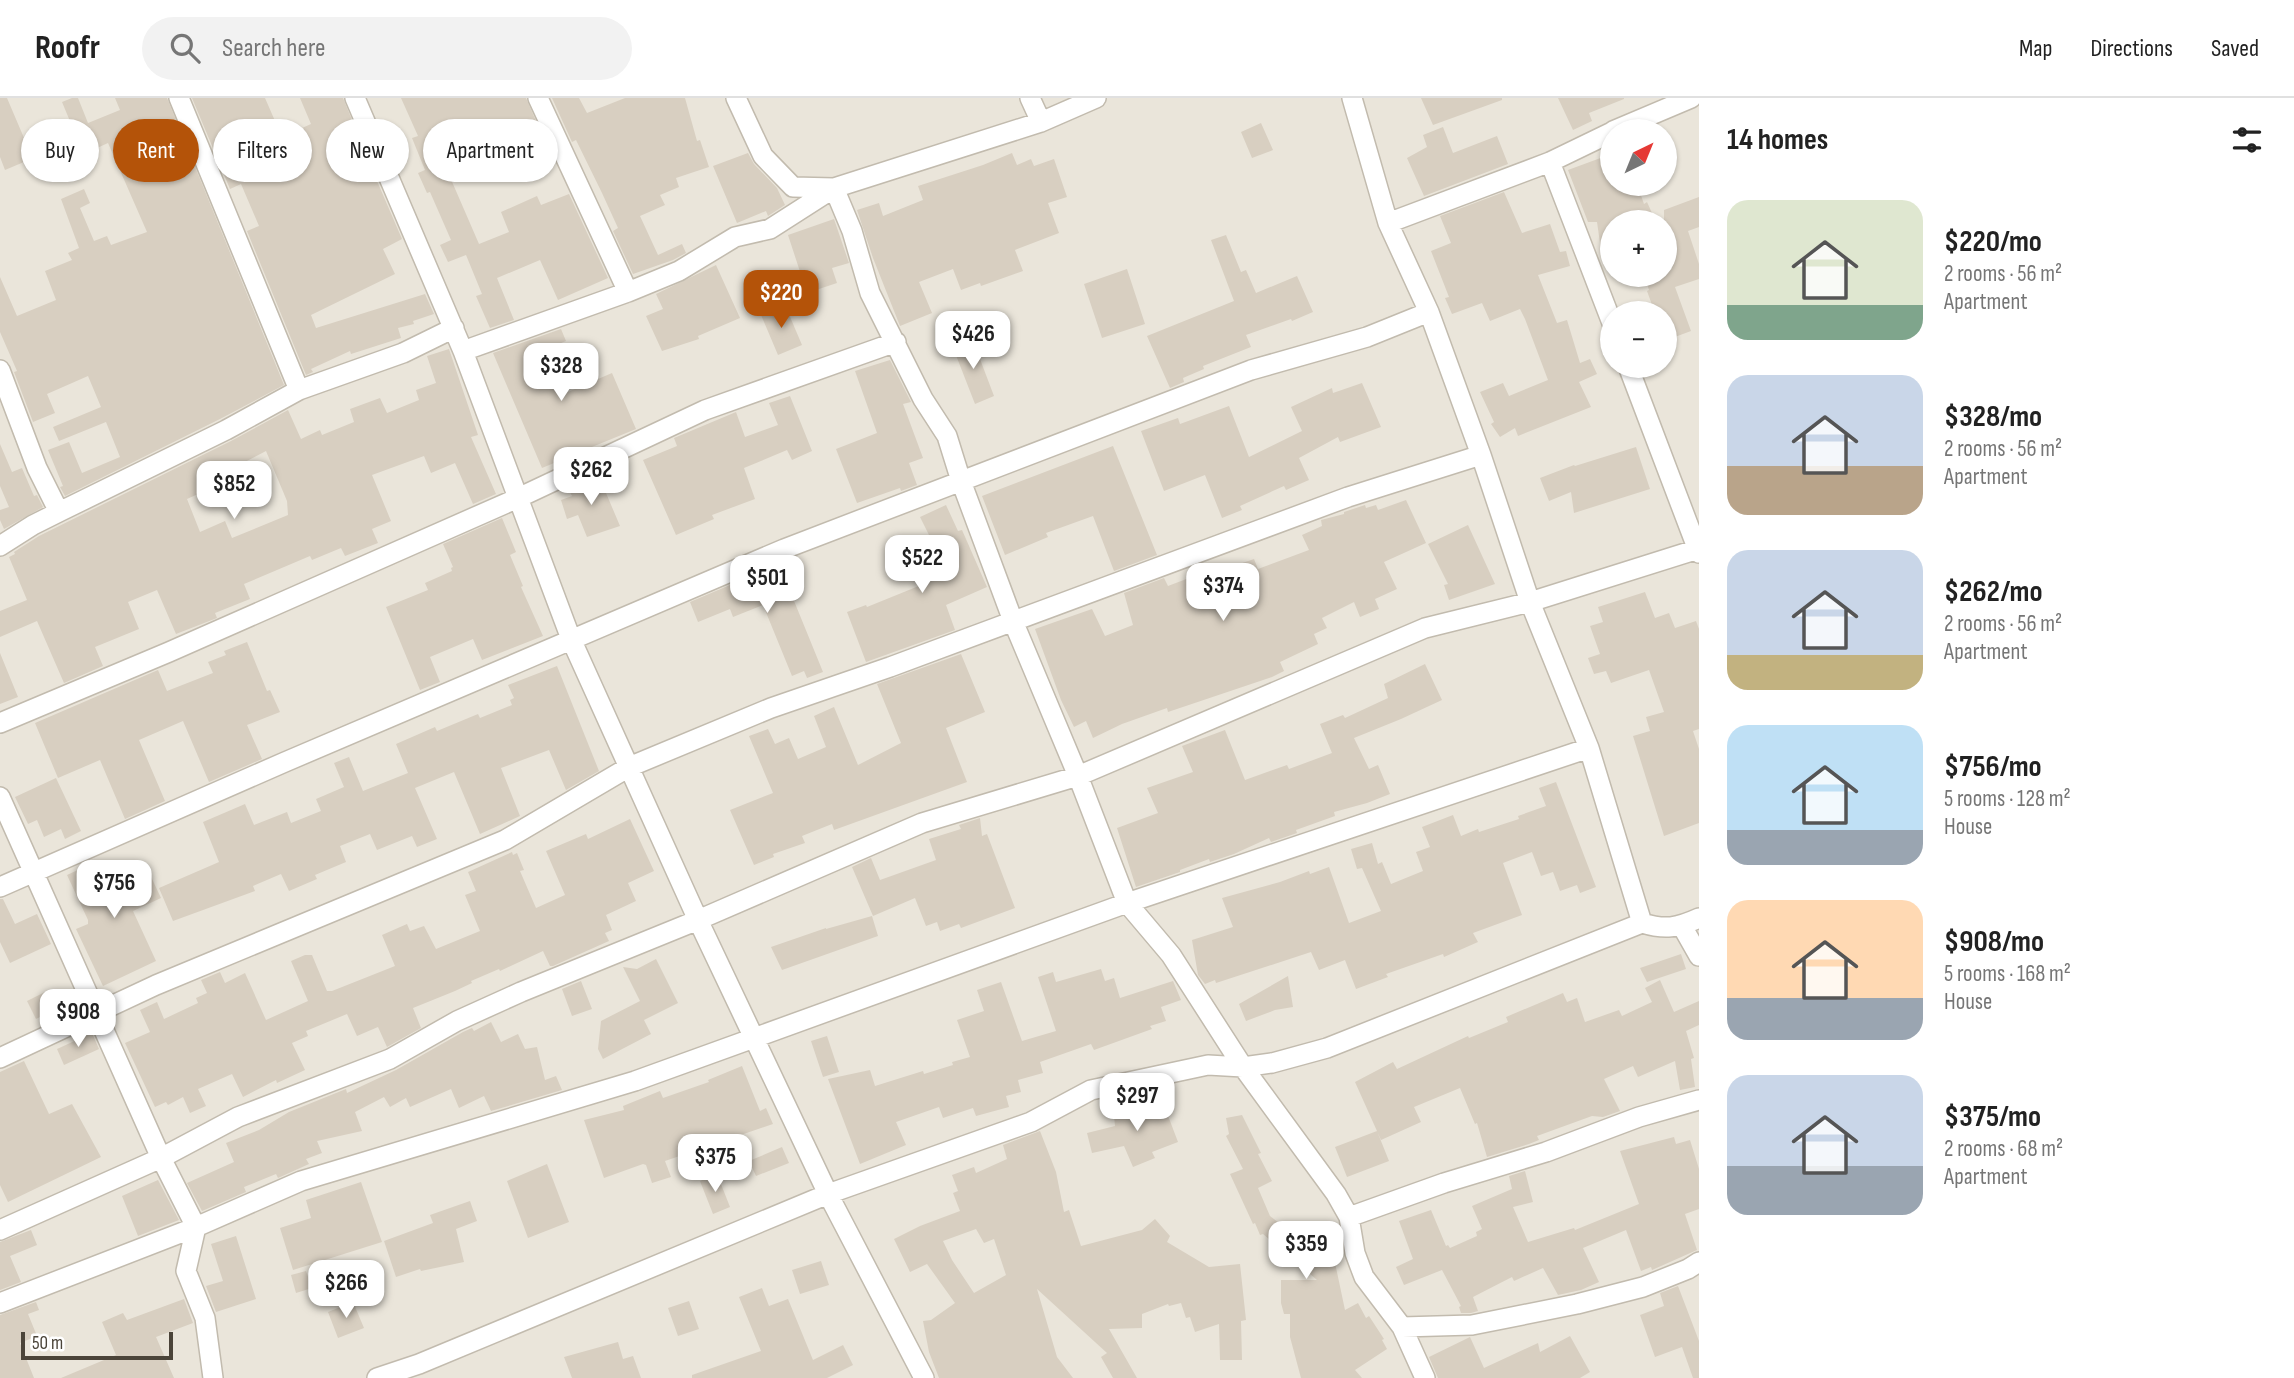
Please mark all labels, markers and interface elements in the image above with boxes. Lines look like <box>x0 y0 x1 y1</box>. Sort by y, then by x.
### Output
search box <box>142 17 632 80</box>
text: Roofr <box>35 28 100 68</box>
icon: search <box>166 29 204 67</box>
text: Search here <box>222 33 325 64</box>
text: Map <box>2019 34 2052 63</box>
text: Directions <box>2090 34 2173 63</box>
text: Saved <box>2211 34 2259 63</box>
chip: Buy <box>21 119 99 182</box>
chip: Rent <box>113 119 199 182</box>
chip: Filters <box>213 119 312 182</box>
chip: New <box>326 119 409 182</box>
chip: Apartment <box>423 119 558 182</box>
north arrow <box>1600 119 1676 196</box>
map controls <box>1600 119 1677 378</box>
icon: filters <box>2228 121 2266 159</box>
text: 14 homes <box>1727 122 1828 158</box>
button: + <box>1600 210 1677 287</box>
text: $220/mo <box>1944 224 2042 260</box>
icon: home <box>1783 228 1867 312</box>
text: 2 rooms · 56 m² <box>1944 260 2062 288</box>
pin: $220 <box>740 271 822 330</box>
text: $220 <box>760 279 802 307</box>
text: Apartment <box>1944 288 2028 316</box>
button: − <box>1600 301 1677 378</box>
pin: $426 <box>932 312 1014 371</box>
text: $426 <box>951 320 995 348</box>
pin: $328 <box>520 344 602 403</box>
text: $328 <box>539 352 583 380</box>
text: $328/mo <box>1944 399 2042 435</box>
icon: home <box>1783 403 1867 487</box>
text: 2 rooms · 56 m² <box>1944 435 2062 463</box>
pin: $262 <box>550 448 632 507</box>
text: $262 <box>570 456 612 484</box>
pin: $852 <box>193 462 275 521</box>
text: Apartment <box>1944 463 2028 491</box>
text: $852 <box>213 470 255 498</box>
pin: $522 <box>881 536 963 595</box>
text: $522 <box>901 544 943 572</box>
pin: $501 <box>726 556 808 615</box>
text: $501 <box>746 564 788 592</box>
pin: $374 <box>1182 564 1264 623</box>
text: $374 <box>1202 572 1244 600</box>
text: $262/mo <box>1944 574 2043 610</box>
icon: home <box>1783 578 1867 662</box>
text: 2 rooms · 56 m² <box>1944 610 2062 638</box>
text: Apartment <box>1944 638 2028 666</box>
text: $756/mo <box>1944 749 2042 785</box>
icon: home <box>1783 753 1867 837</box>
text: 5 rooms · 128 m² <box>1944 785 2071 813</box>
text: House <box>1944 813 1992 841</box>
pin: $756 <box>73 860 155 920</box>
text: $756 <box>93 869 135 897</box>
text: $908/mo <box>1944 924 2044 960</box>
icon: home <box>1783 928 1867 1012</box>
text: 5 rooms · 168 m² <box>1944 960 2071 988</box>
text: House <box>1944 988 1992 1016</box>
pin: $908 <box>37 990 119 1049</box>
text: $908 <box>56 998 100 1026</box>
pin: $297 <box>1096 1074 1178 1133</box>
text: $297 <box>1116 1082 1158 1110</box>
text: $375/mo <box>1944 1099 2041 1135</box>
icon: home <box>1783 1103 1867 1187</box>
pin: $375 <box>674 1134 756 1194</box>
text: 2 rooms · 68 m² <box>1944 1135 2063 1163</box>
text: $375 <box>694 1143 736 1171</box>
text: Apartment <box>1944 1163 2028 1191</box>
pin: $359 <box>1265 1222 1347 1281</box>
text: $359 <box>1284 1230 1328 1258</box>
pin: $266 <box>305 1260 387 1320</box>
text: $266 <box>324 1269 368 1297</box>
scale bar <box>21 1329 173 1361</box>
text: 50 m <box>32 1332 63 1355</box>

